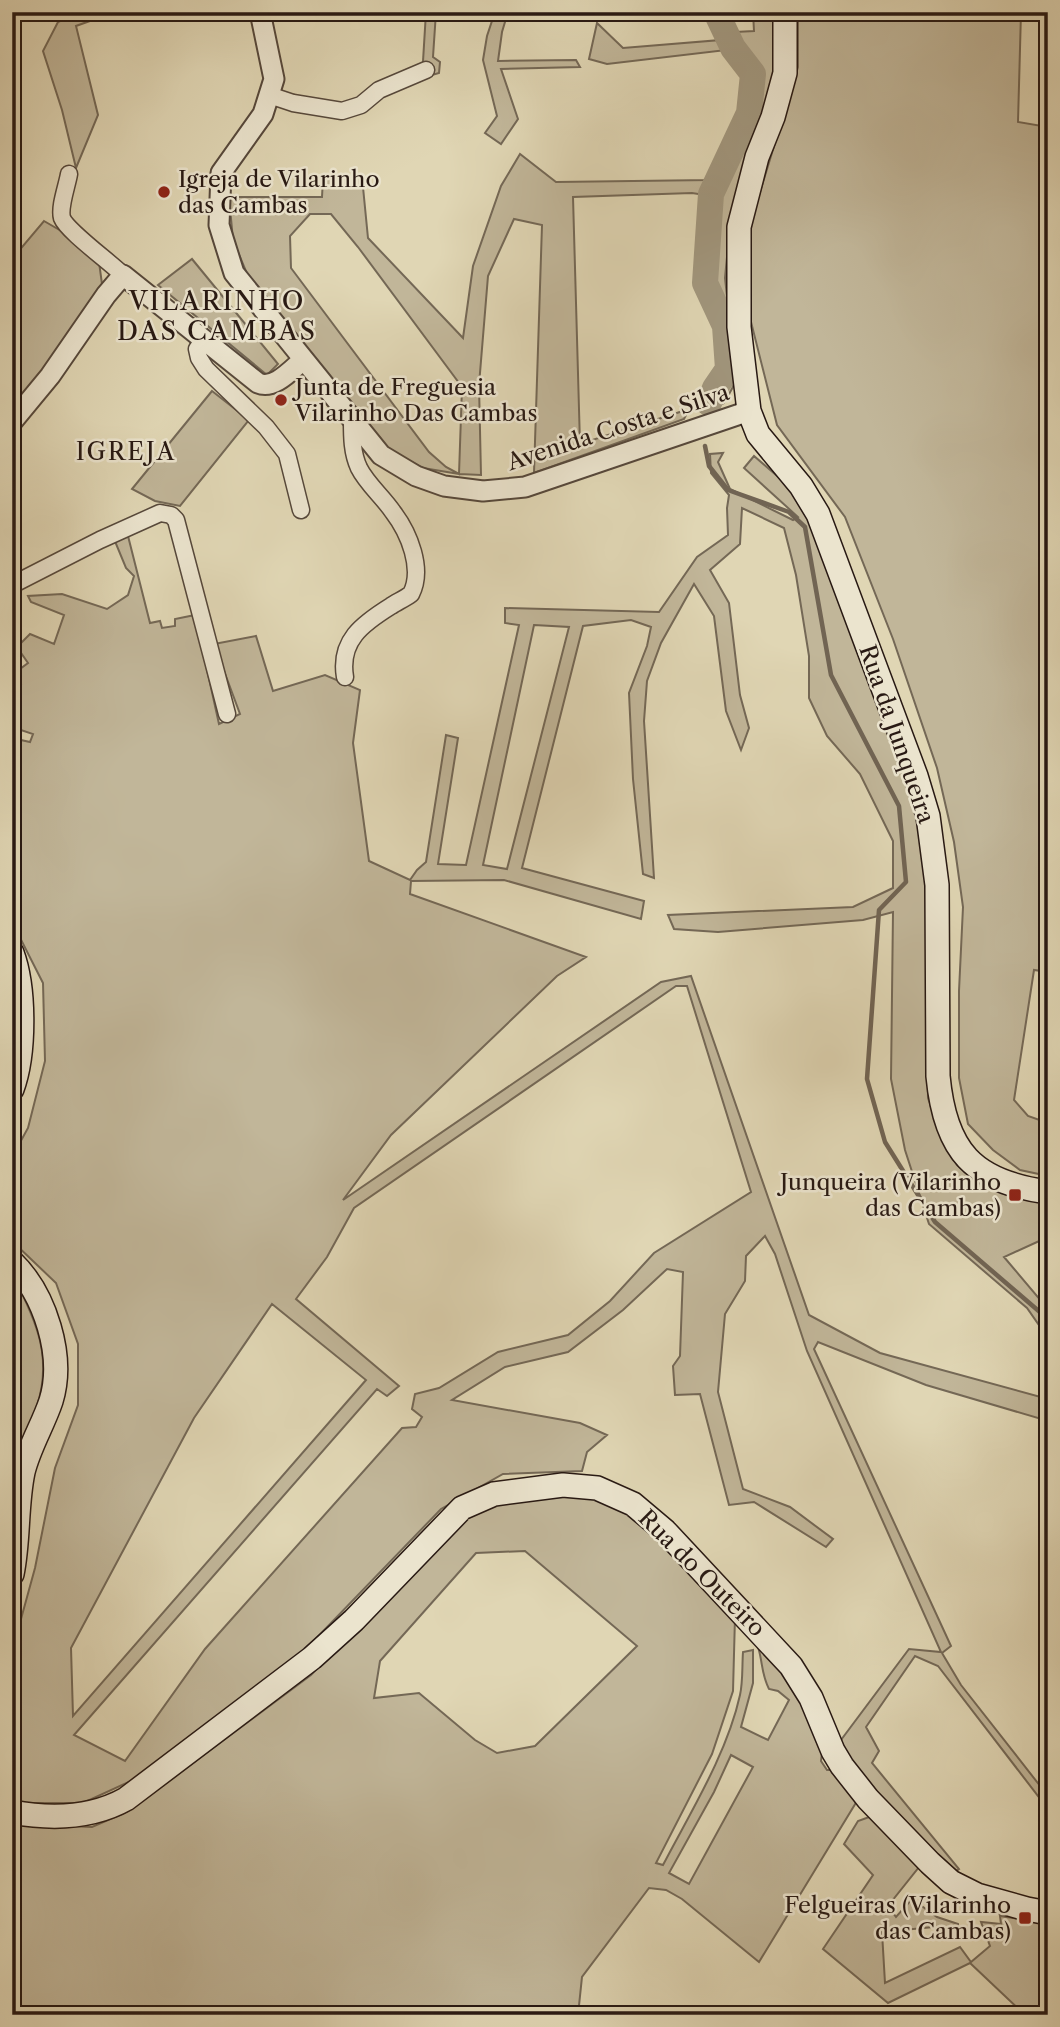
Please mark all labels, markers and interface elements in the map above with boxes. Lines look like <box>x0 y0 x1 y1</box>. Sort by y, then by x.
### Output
place label: Igreja de Vilarinho das Cambas <box>178 165 380 219</box>
marker: Igreja de Vilarinho das Cambas <box>156 184 172 200</box>
district label: VILARINHO DAS CAMBAS <box>117 285 317 347</box>
place label: Junta de Freguesia Vilarinho Das Cambas <box>292 373 537 427</box>
street label: Avenida Costa e Silva <box>502 378 733 476</box>
marker: Junta de Freguesia Vilarinho Das Cambas <box>273 392 289 408</box>
district label: IGREJA <box>76 437 176 466</box>
street label: Rua da Junqueira <box>853 641 941 828</box>
place label: Junqueira (Vilarinho das Cambas) <box>777 1168 1001 1222</box>
marker: Junqueira (Vilarinho das Cambas) <box>1007 1187 1023 1203</box>
street label: Rua do Outeiro <box>633 1504 771 1642</box>
place label: Felgueiras (Vilarinho das Cambas) <box>784 1891 1011 1945</box>
marker: Felgueiras (Vilarinho das Cambas) <box>1017 1910 1033 1926</box>

